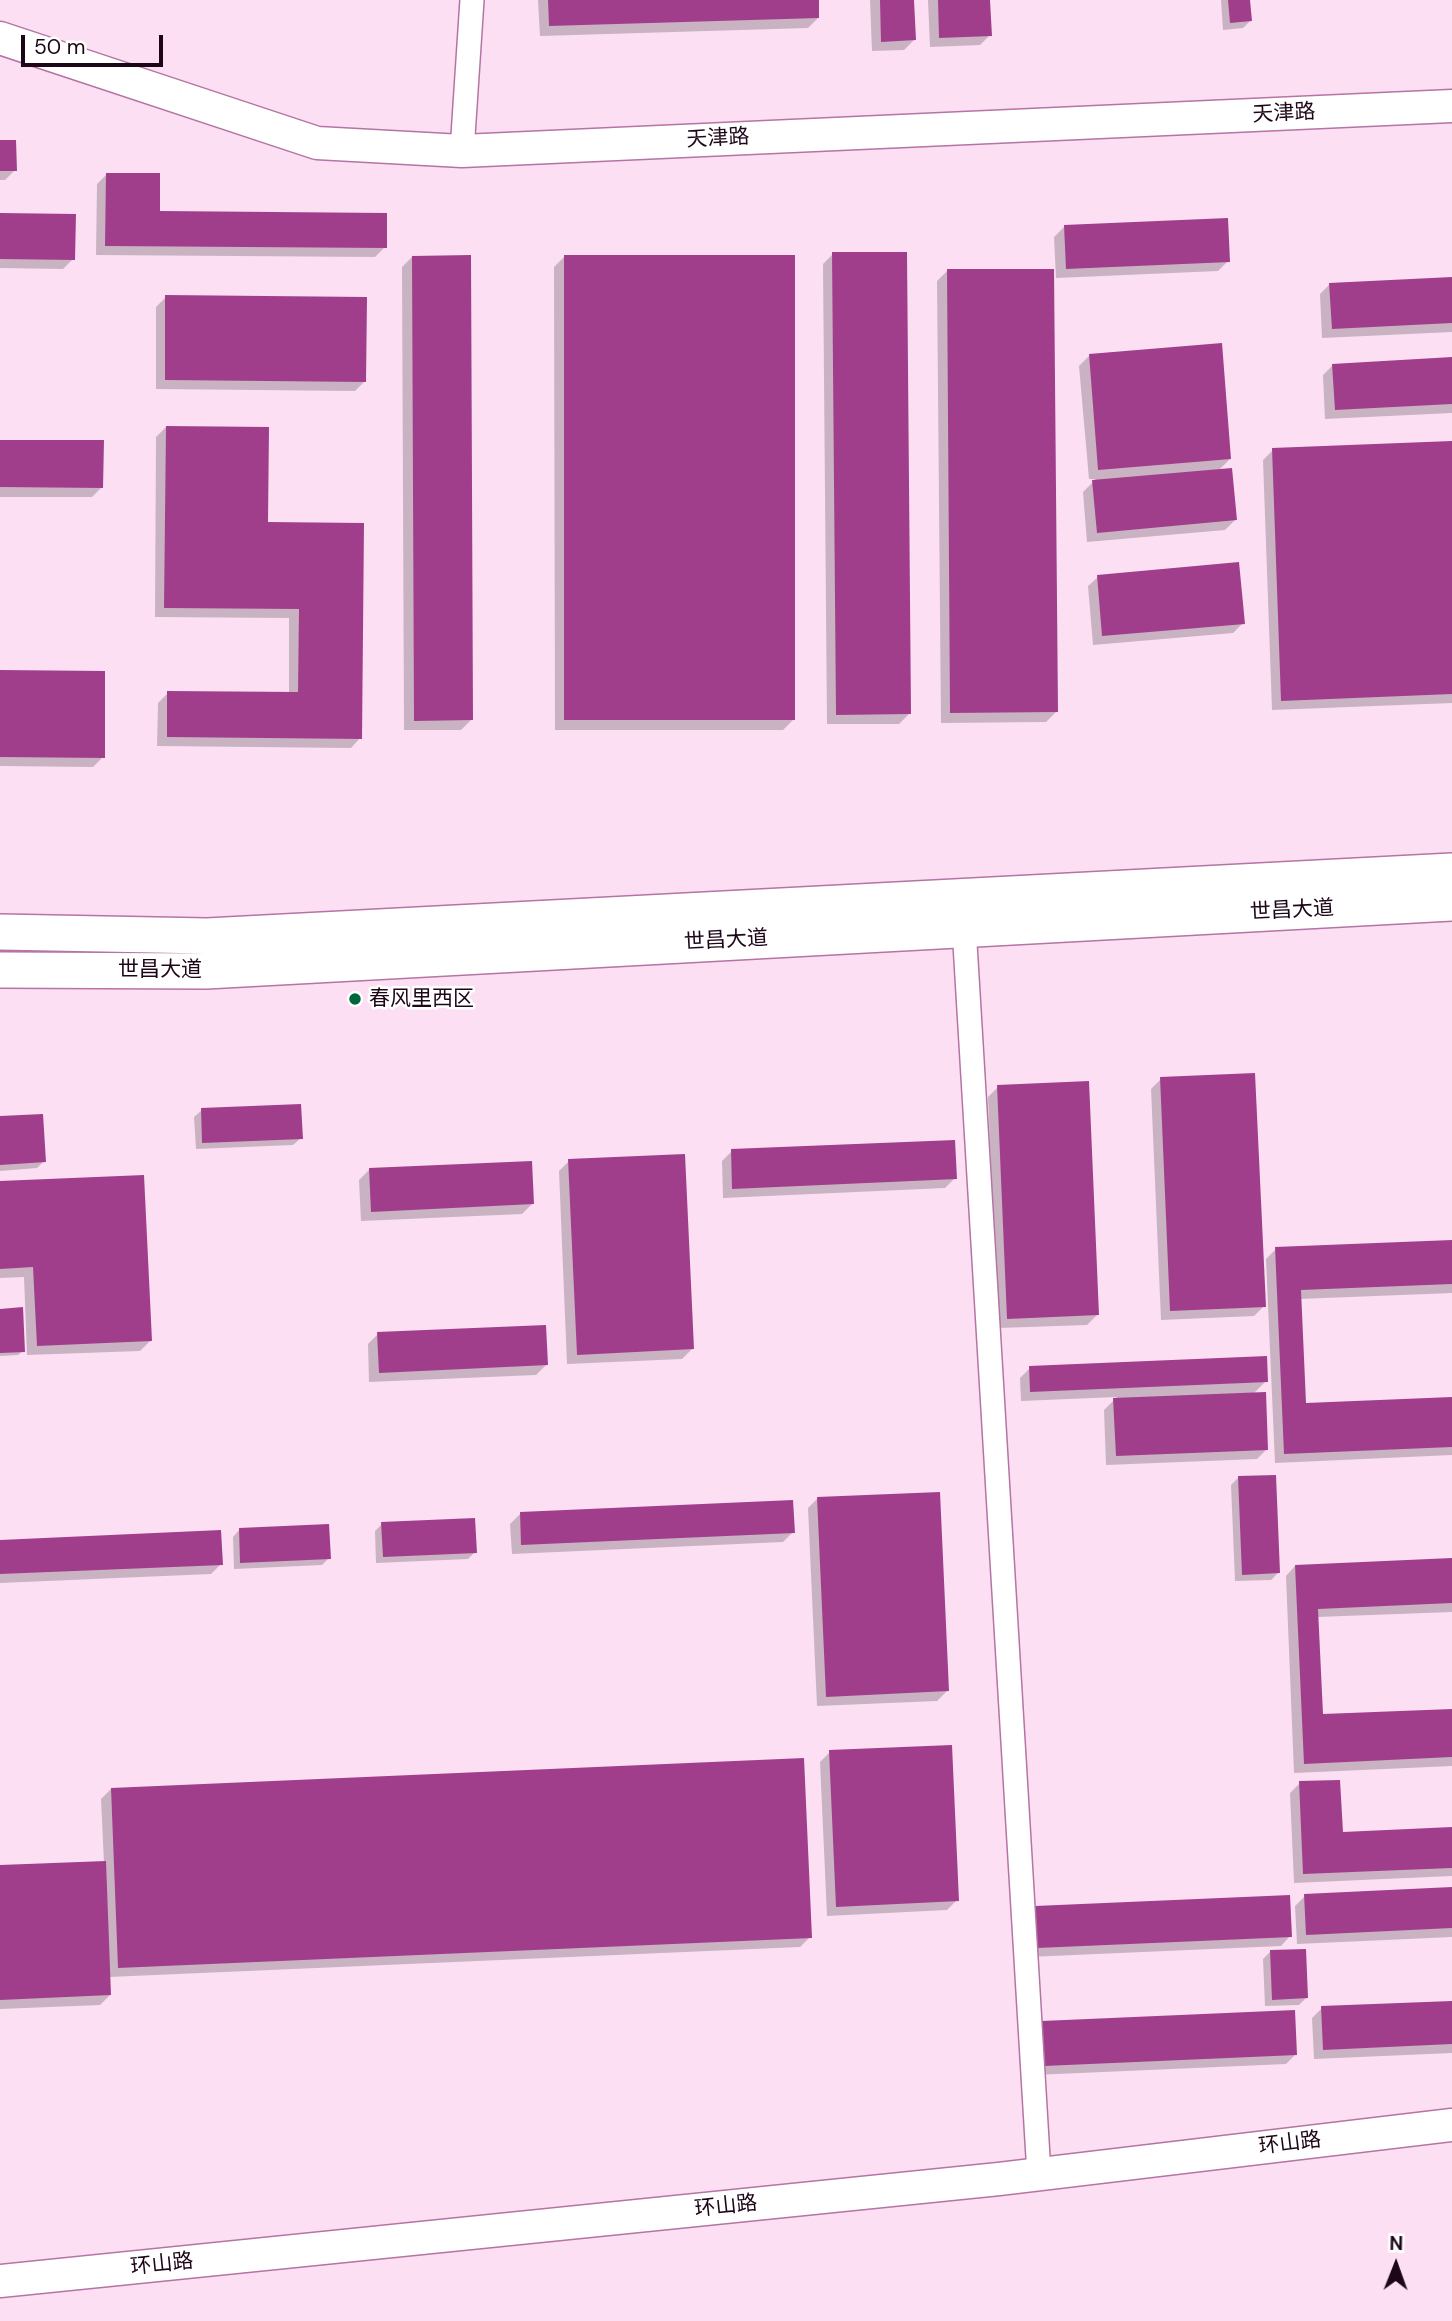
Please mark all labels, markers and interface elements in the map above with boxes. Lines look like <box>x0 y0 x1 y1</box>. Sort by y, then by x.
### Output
scale bar <box>24 21 166 65</box>
text: 50 m <box>34 33 85 61</box>
street label: 天津路 <box>1252 100 1316 128</box>
street label: 天津路 <box>686 125 750 153</box>
street label: 世昌大道 <box>1249 896 1335 926</box>
street label: 世昌大道 <box>683 926 769 956</box>
street label: 世昌大道 <box>118 957 202 983</box>
place label: 春风里西区 <box>369 986 474 1012</box>
marker: 春风里西区 <box>347 991 363 1007</box>
street label: 环山路 <box>1257 2128 1323 2160</box>
street label: 环山路 <box>693 2191 759 2223</box>
north arrow <box>1361 2230 1431 2300</box>
text: N <box>1389 2231 1404 2256</box>
street label: 环山路 <box>129 2249 195 2281</box>

